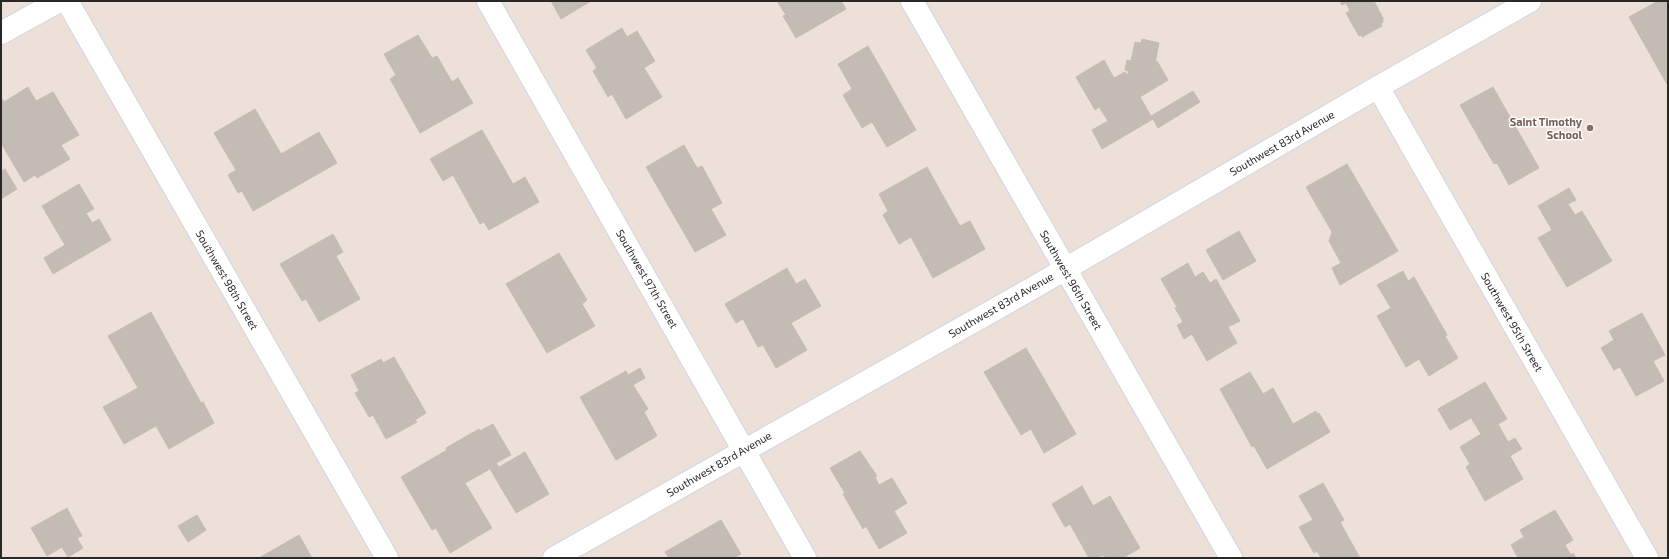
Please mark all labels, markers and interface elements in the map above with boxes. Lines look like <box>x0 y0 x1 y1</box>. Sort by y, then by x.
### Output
street label: Southwest 83rd Avenue <box>1227 107 1337 178</box>
place label: Saint Timothy School <box>1510 115 1583 141</box>
marker: Saint Timothy School <box>1585 123 1595 133</box>
street label: Southwest 97th Street <box>614 227 681 330</box>
street label: Southwest 98th Street <box>194 228 261 332</box>
street label: Southwest 96th Street <box>1038 228 1105 332</box>
street label: Southwest 83rd Avenue <box>946 269 1056 340</box>
street label: Southwest 95th Street <box>1479 270 1546 374</box>
street label: Southwest 83rd Avenue <box>664 428 774 499</box>

